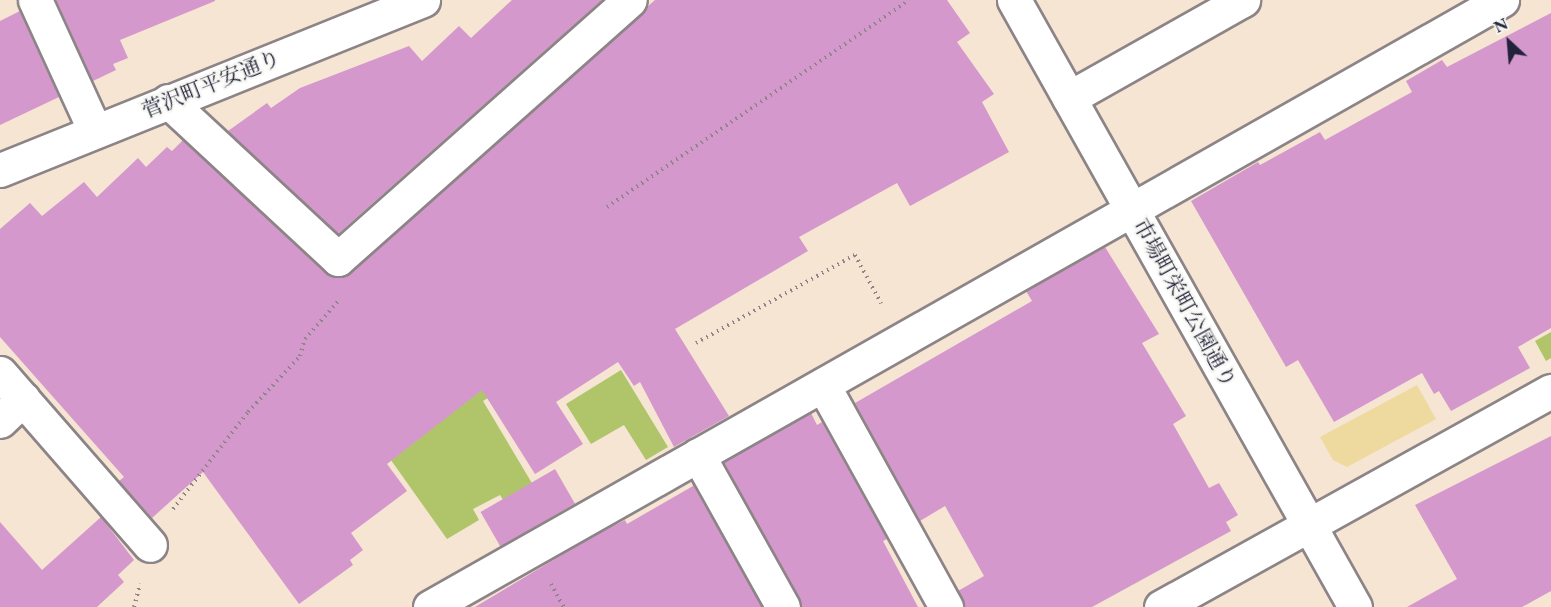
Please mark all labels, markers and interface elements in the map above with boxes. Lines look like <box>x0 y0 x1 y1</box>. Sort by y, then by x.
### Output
north arrow <box>1479 12 1539 72</box>
text: N <box>1490 13 1511 38</box>
street label: 菅沢町平安通り <box>138 45 284 123</box>
street label: 市場町栄町公園通り <box>1128 214 1242 392</box>

